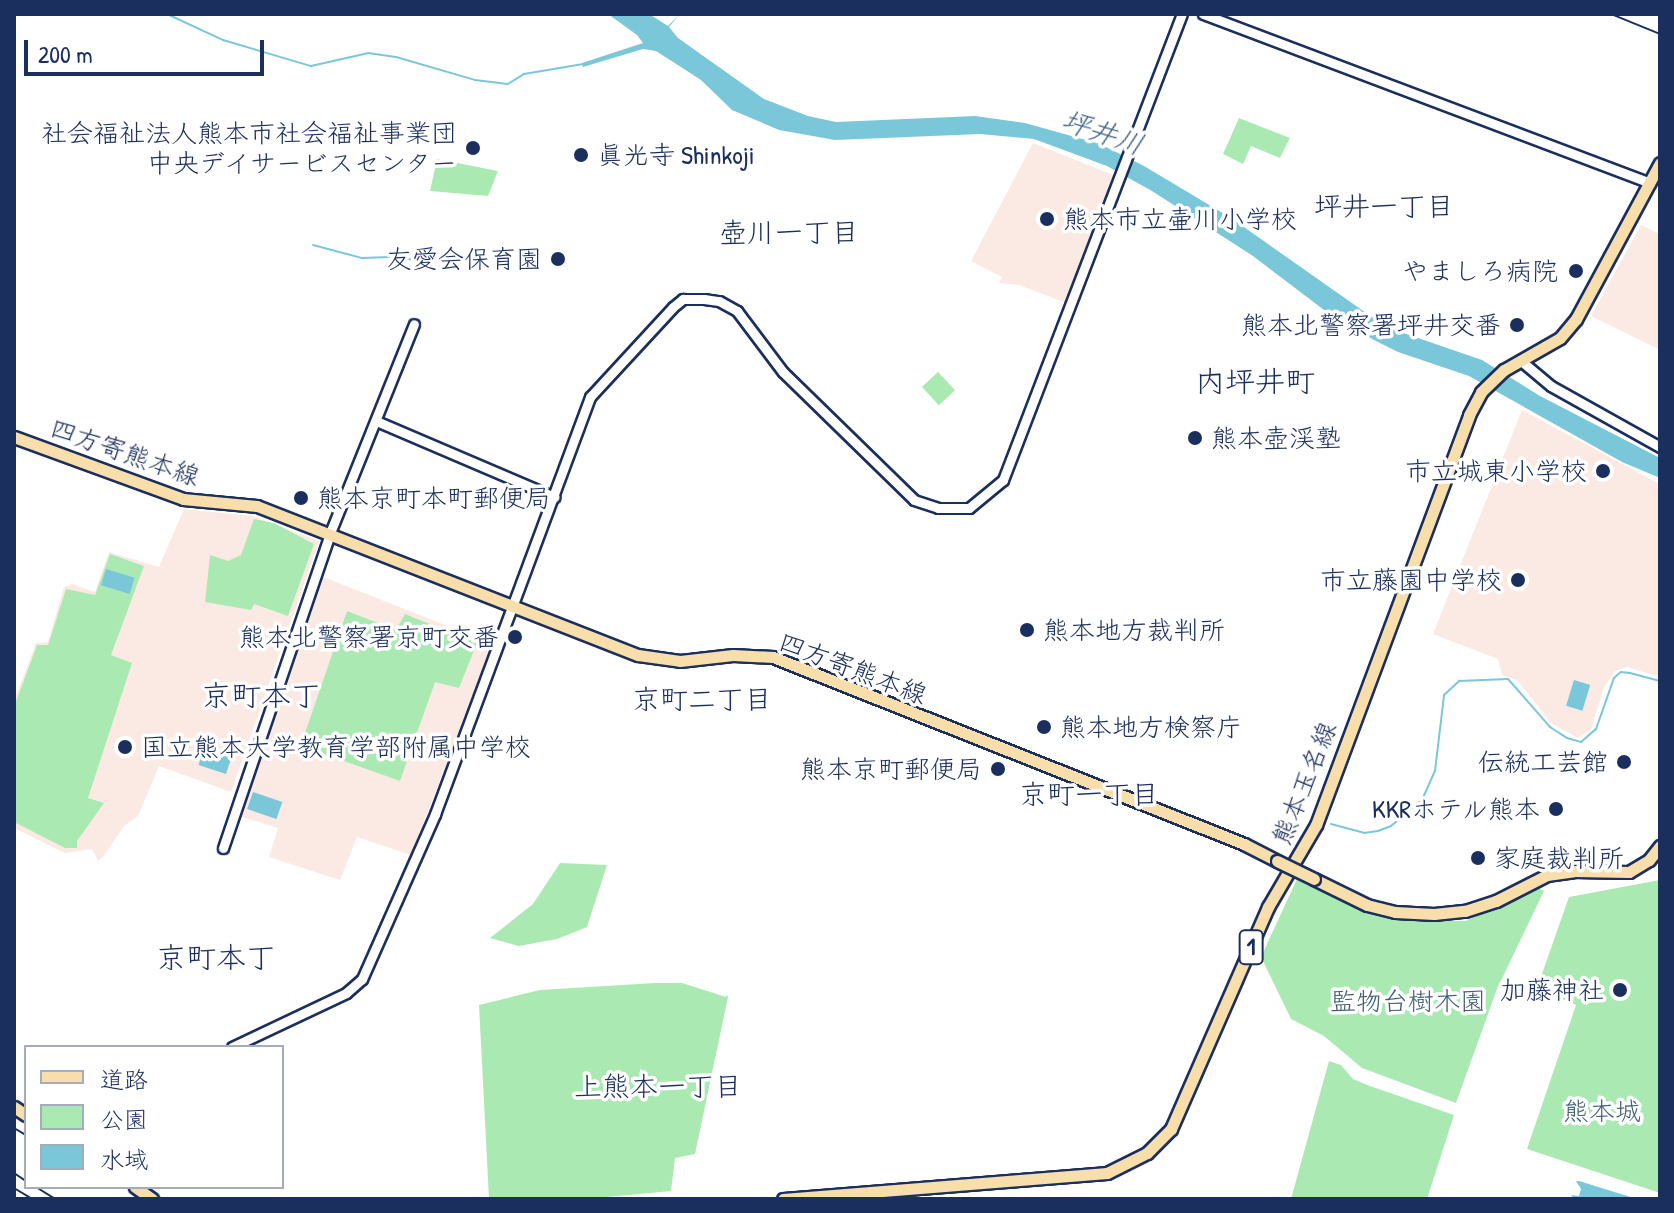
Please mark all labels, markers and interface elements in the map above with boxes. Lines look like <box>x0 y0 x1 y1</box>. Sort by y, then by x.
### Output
scale bar <box>28 24 268 74</box>
text: 200 m <box>38 38 93 70</box>
water label: 坪井川 <box>1058 102 1148 162</box>
place label: 社会福祉法人熊本市社会福祉事業団 中央デイサービスセンター <box>41 117 457 178</box>
marker: 社会福祉法人熊本市社会福祉事業団 中央デイサービスセンター <box>464 139 482 157</box>
place label: 眞光寺 Shinkoji <box>597 139 755 171</box>
marker: 眞光寺 Shinkoji <box>572 146 590 164</box>
district label: 坪井一丁目 <box>1314 189 1454 223</box>
place label: 熊本市立壷川小学校 <box>1063 203 1297 235</box>
marker: 熊本市立壷川小学校 <box>1038 210 1056 228</box>
district label: 壺川一丁目 <box>719 215 859 249</box>
place label: 友愛会保育園 <box>386 243 542 275</box>
marker: 友愛会保育園 <box>549 250 567 268</box>
place label: やましろ病院 <box>1402 255 1558 287</box>
marker: やましろ病院 <box>1565 260 1587 282</box>
place label: 熊本北警察署坪井交番 <box>1241 309 1501 341</box>
marker: 熊本北警察署坪井交番 <box>1508 316 1526 334</box>
district label: 内坪井町 <box>1195 363 1315 399</box>
street label: 四方寄熊本線 <box>46 412 204 492</box>
place label: 熊本壺渓塾 <box>1211 422 1341 454</box>
marker: 熊本壺渓塾 <box>1186 429 1204 447</box>
place label: 市立城東小学校 <box>1405 455 1587 487</box>
marker: 市立城東小学校 <box>1594 462 1612 480</box>
place label: 熊本京町本町郵便局 <box>317 482 551 514</box>
marker: 熊本京町本町郵便局 <box>292 489 310 507</box>
place label: 市立藤園中学校 <box>1320 564 1502 596</box>
marker: 市立藤園中学校 <box>1509 571 1527 589</box>
place label: 熊本地方裁判所 <box>1043 614 1225 646</box>
place label: 熊本北警察署京町交番 <box>239 621 499 653</box>
marker: 熊本地方裁判所 <box>1018 621 1036 639</box>
street label: 四方寄熊本線 <box>775 625 931 711</box>
marker: 熊本北警察署京町交番 <box>506 628 524 646</box>
district label: 京町本丁 <box>201 677 321 713</box>
district label: 京町二丁目 <box>632 682 772 716</box>
place label: 熊本地方検察庁 <box>1060 711 1242 743</box>
street label: 熊本玉名線 <box>1265 717 1343 849</box>
marker: 熊本地方検察庁 <box>1035 718 1053 736</box>
place label: 国立熊本大学教育学部附属中学校 <box>141 731 531 763</box>
marker: 国立熊本大学教育学部附属中学校 <box>116 738 134 756</box>
place label: 伝統工芸館 <box>1478 746 1608 778</box>
place label: 熊本京町郵便局 <box>800 753 982 785</box>
marker: 伝統工芸館 <box>1615 753 1633 771</box>
marker: 熊本京町郵便局 <box>989 760 1007 778</box>
district label: 京町一丁目 <box>1019 777 1159 811</box>
place label: KKRホテル熊本 <box>1371 793 1540 825</box>
marker: KKRホテル熊本 <box>1547 800 1565 818</box>
place label: 家庭裁判所 <box>1494 842 1624 874</box>
marker: 家庭裁判所 <box>1469 849 1487 867</box>
road number: 1 <box>1237 927 1265 967</box>
district label: 京町本丁 <box>156 939 276 975</box>
place label: 加藤神社 <box>1500 974 1604 1006</box>
marker: 加藤神社 <box>1611 981 1629 999</box>
park label: 監物台樹木園 <box>1330 985 1486 1017</box>
legend <box>24 1045 284 1189</box>
text: 道路 <box>100 1063 148 1095</box>
district label: 上熊本一丁目 <box>574 1069 742 1103</box>
park label: 熊本城 <box>1563 1095 1641 1127</box>
text: 公園 <box>100 1103 148 1135</box>
text: 水域 <box>100 1143 148 1175</box>

